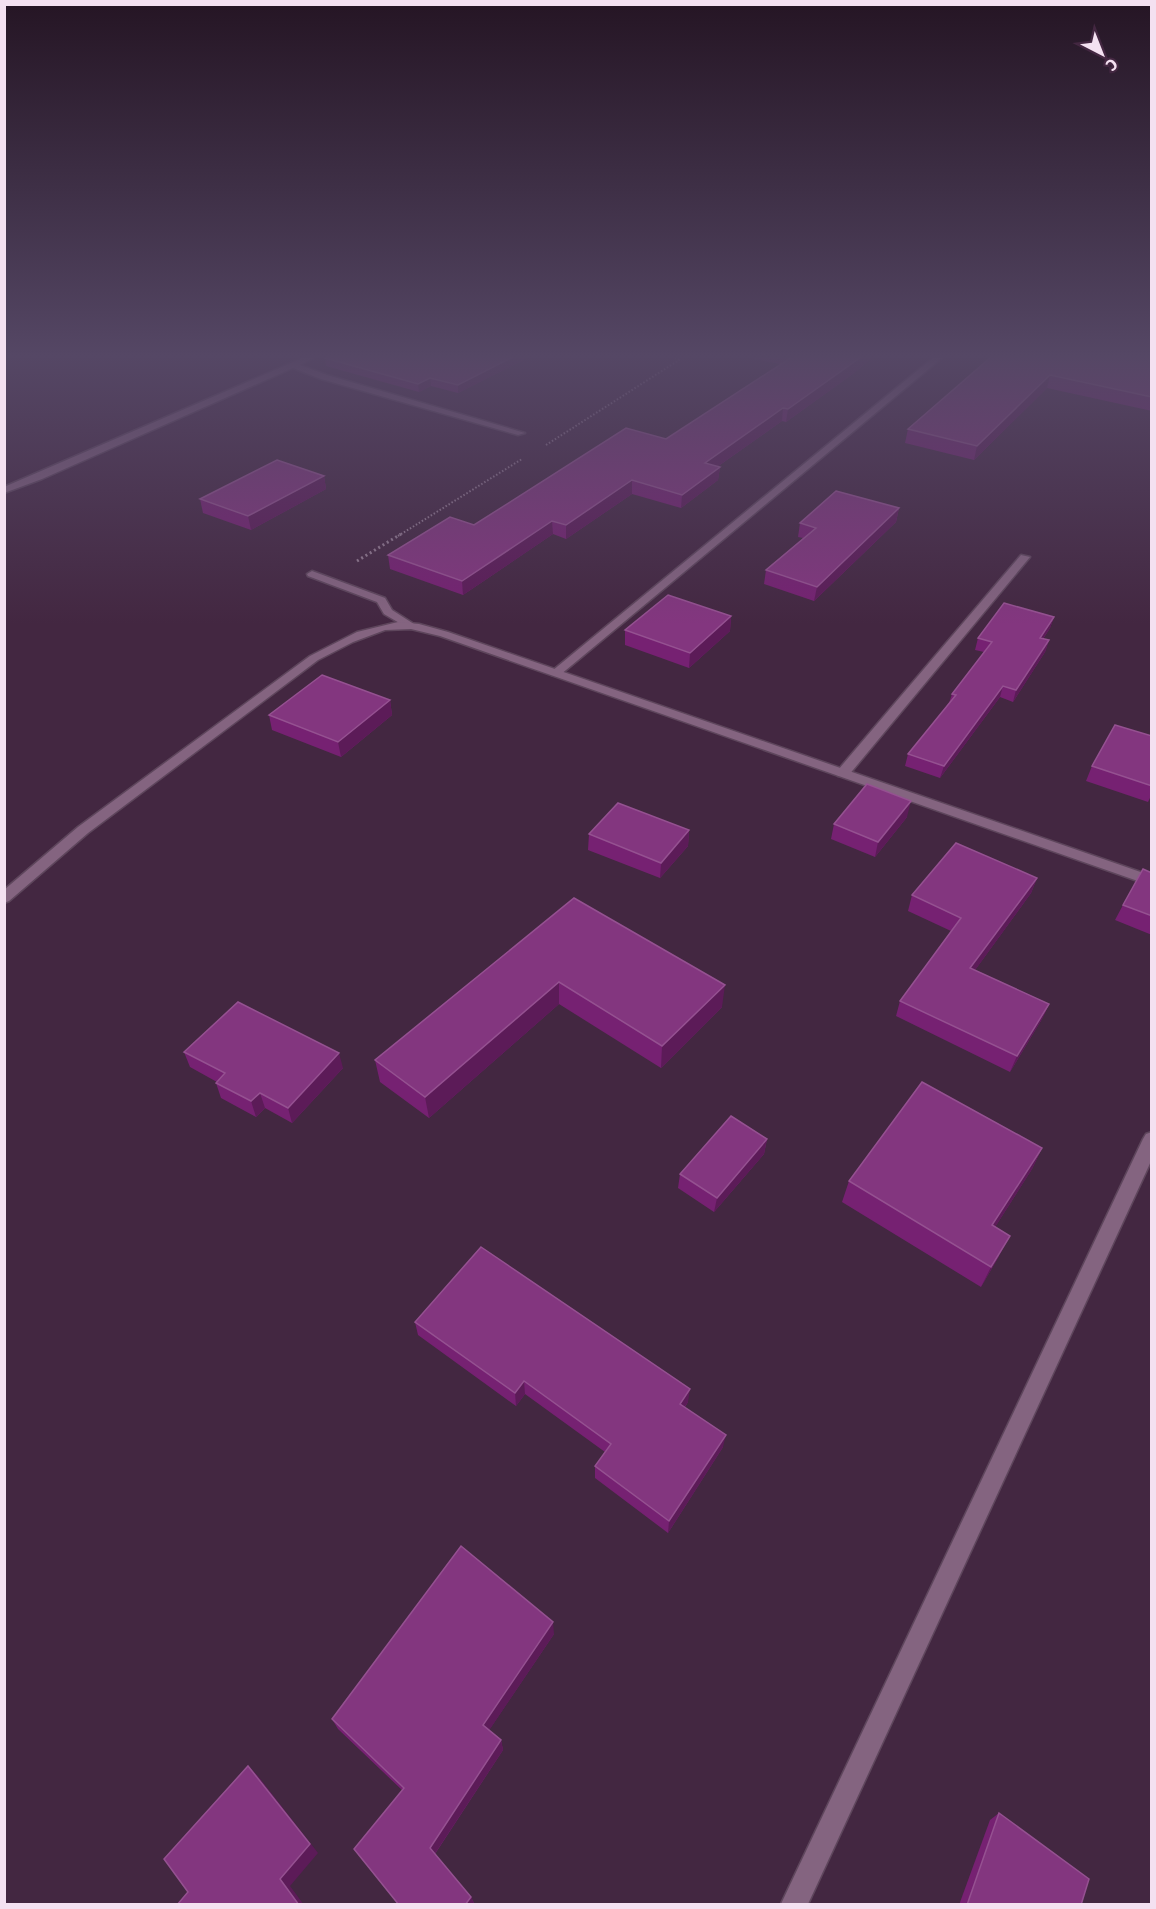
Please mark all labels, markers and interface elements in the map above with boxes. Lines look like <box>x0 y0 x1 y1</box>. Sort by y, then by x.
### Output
north arrow <box>1072 24 1132 84</box>
text: С <box>1101 55 1121 75</box>

